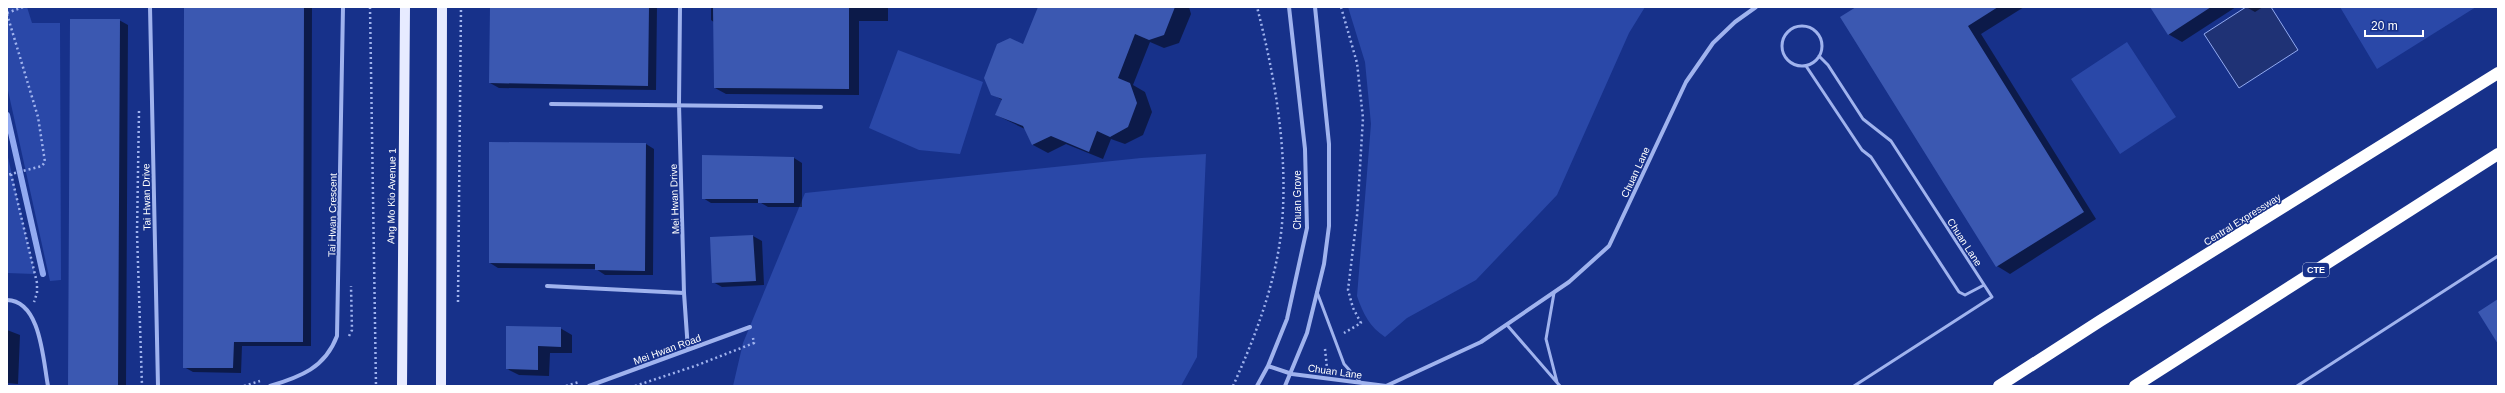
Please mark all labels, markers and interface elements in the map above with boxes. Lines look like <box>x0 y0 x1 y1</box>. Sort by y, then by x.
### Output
scale bar <box>2365 12 2423 38</box>
text: 20 m <box>2371 19 2398 33</box>
street label: Chuan Lane <box>1619 145 1652 199</box>
street label: Ang Mo Kio Avenue 1 <box>385 147 398 244</box>
street label: Tai Hwan Drive <box>140 163 153 231</box>
street label: Mei Hwan Drive <box>668 163 681 234</box>
street label: Chuan Grove <box>1292 170 1303 230</box>
street label: Tai Hwan Crescent <box>326 173 339 257</box>
street label: Central Expressway <box>2202 191 2283 248</box>
street label: Chuan Lane <box>1945 216 1984 268</box>
road number: CTE <box>2303 263 2329 277</box>
street label: Mei Hwan Road <box>632 332 702 367</box>
street label: Chuan Lane <box>1307 362 1363 381</box>

